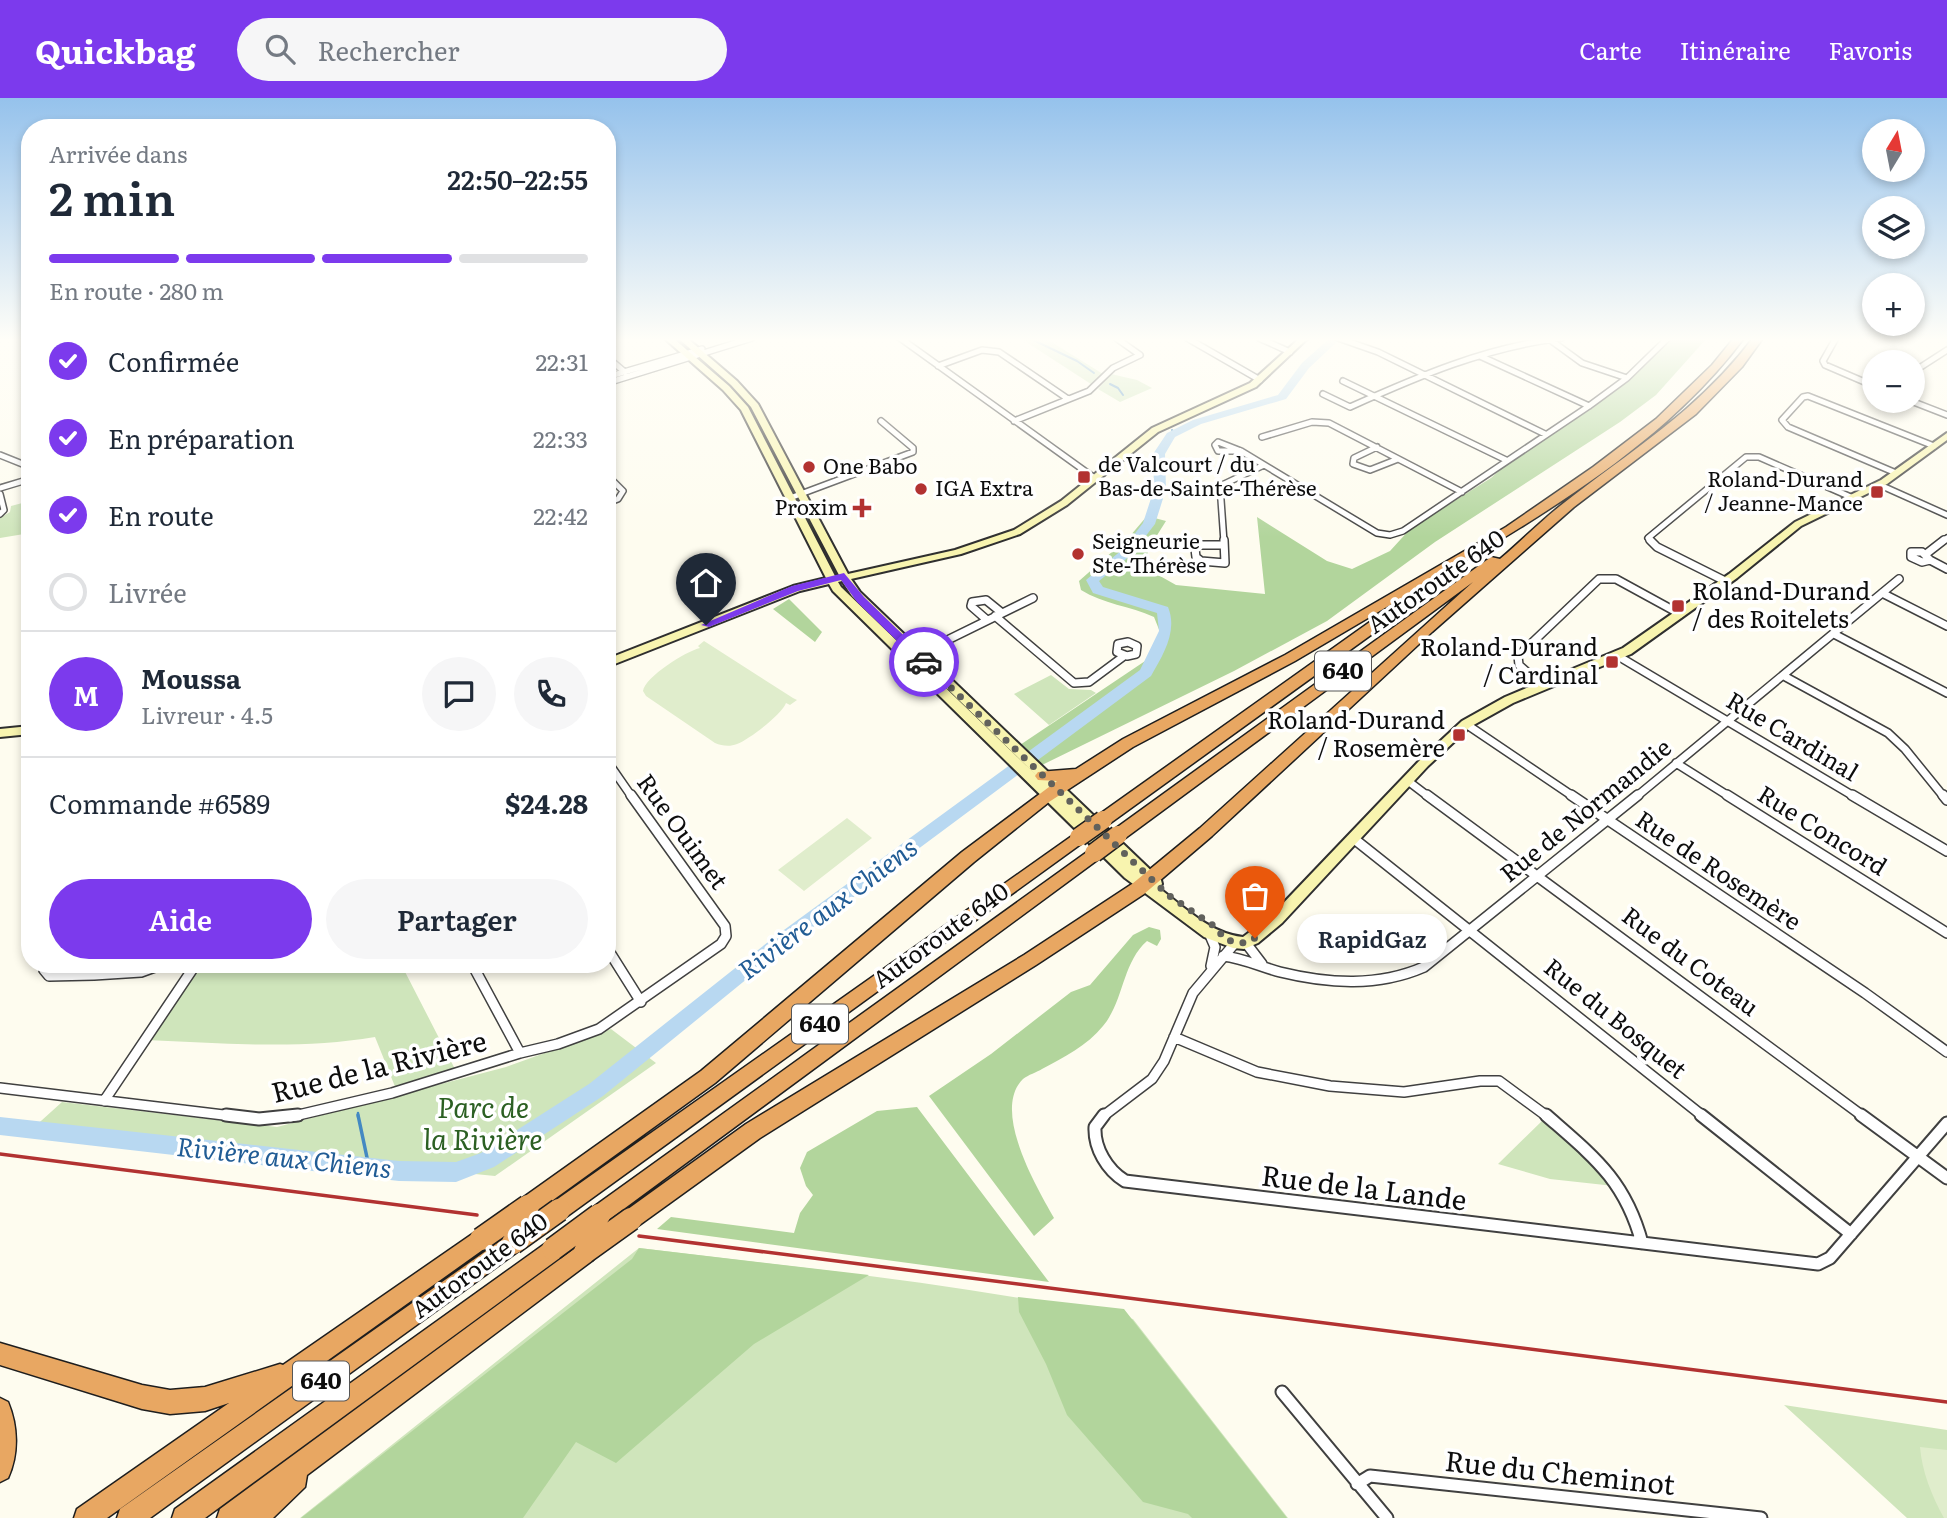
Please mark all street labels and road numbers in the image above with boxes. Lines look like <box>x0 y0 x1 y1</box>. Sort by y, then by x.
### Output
street label: Autoroute 640 <box>1359 519 1511 640</box>
road number: 640 <box>1315 652 1371 691</box>
street label: Rue Cardinal <box>1721 682 1866 788</box>
street label: Rue de Normandie <box>1491 729 1678 889</box>
street label: Rue Ouimet <box>630 766 738 896</box>
street label: Rue Concord <box>1752 775 1895 883</box>
street label: Rue de Rosemère <box>1630 800 1809 937</box>
street label: Autoroute 640 <box>864 872 1015 995</box>
street label: Rue du Coteau <box>1616 897 1767 1023</box>
street label: Rue du Bosquet <box>1538 948 1696 1086</box>
road number: 640 <box>792 1004 848 1043</box>
street label: Rue de la Rivière <box>266 1018 491 1112</box>
street label: Rue de la Lande <box>1259 1153 1469 1219</box>
street label: Autoroute 640 <box>403 1202 554 1325</box>
road number: 640 <box>293 1362 349 1400</box>
street label: Rue du Cheminot <box>1443 1438 1678 1504</box>

